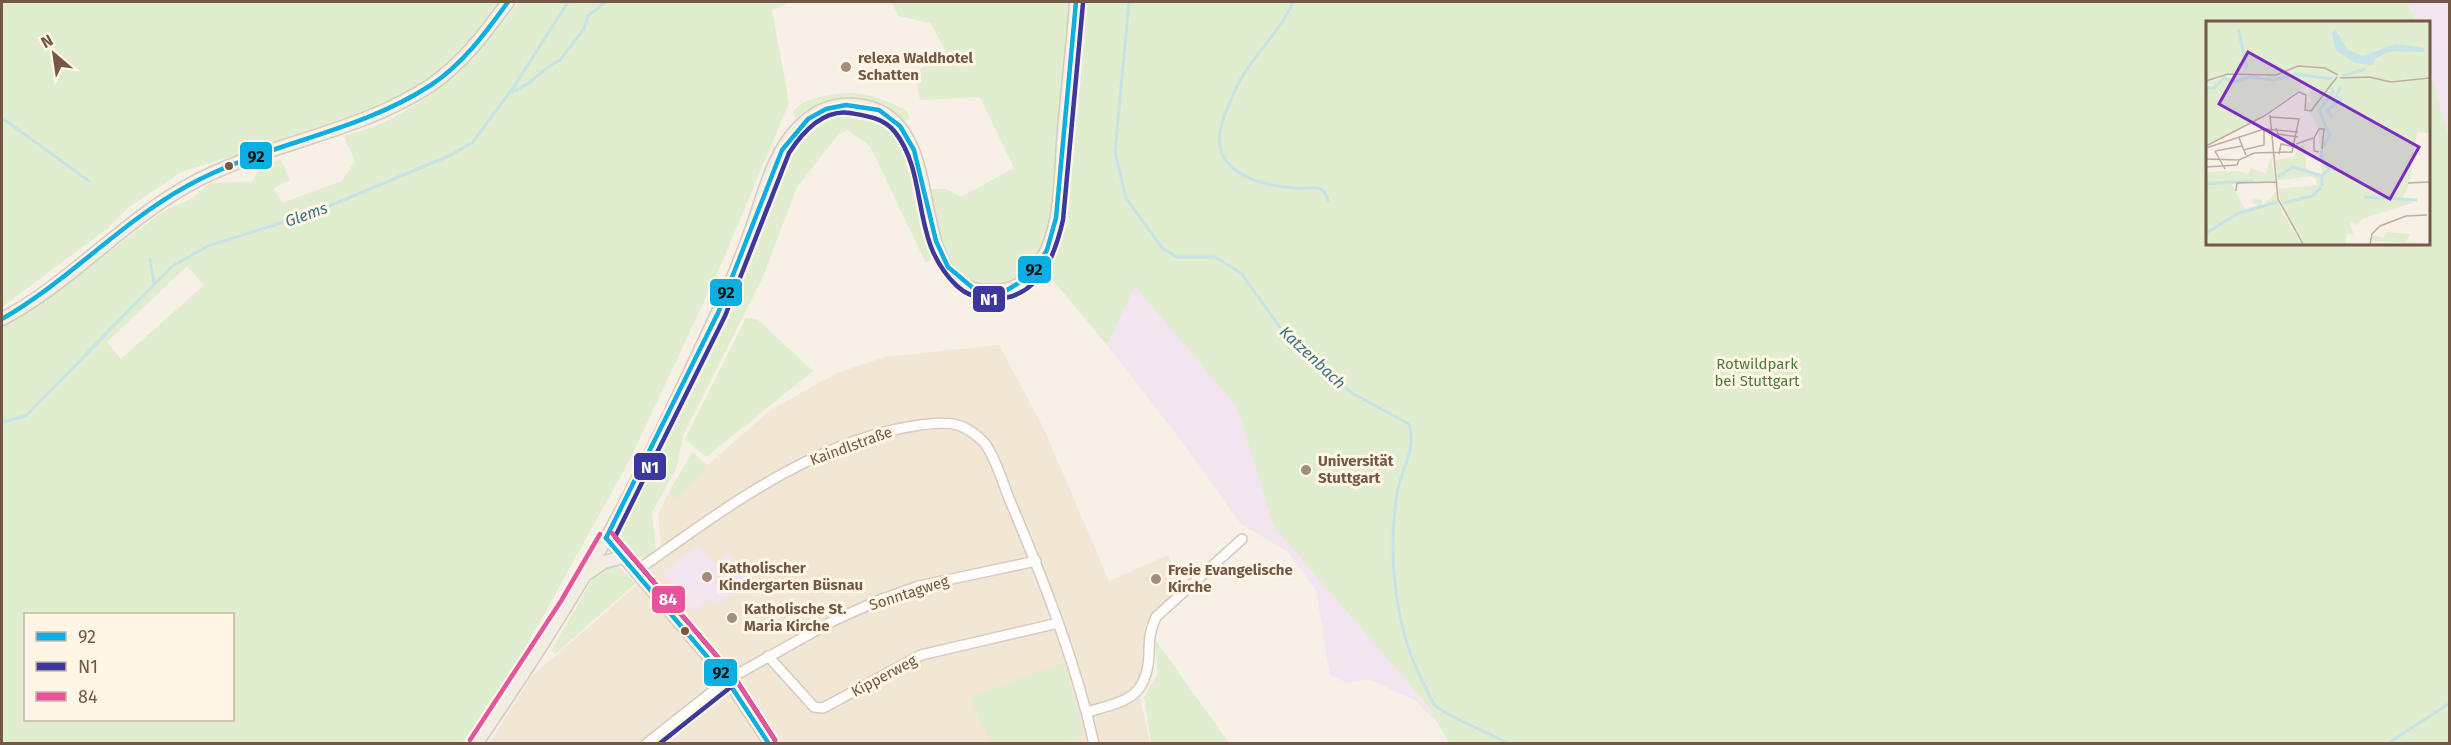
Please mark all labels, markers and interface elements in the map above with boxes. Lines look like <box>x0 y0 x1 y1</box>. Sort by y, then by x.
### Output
inset map <box>2206 21 2430 244</box>
north arrow <box>24 24 84 84</box>
text: N <box>38 30 56 52</box>
place label: relexa Waldhotel Schatten <box>858 49 973 84</box>
marker: relexa Waldhotel Schatten <box>839 60 853 74</box>
line badge: 92 <box>239 141 273 170</box>
text: 92 <box>248 147 264 166</box>
unlabelled marker <box>223 160 235 172</box>
water label: Glems <box>282 198 330 231</box>
line badge: 92 <box>1017 255 1052 284</box>
text: 92 <box>1026 260 1042 279</box>
line badge: 92 <box>709 278 743 307</box>
text: 92 <box>718 283 734 302</box>
line badge: N1 <box>972 285 1006 313</box>
text: N1 <box>980 290 998 309</box>
water label: Katzenbach <box>1276 322 1350 393</box>
park label: Rotwildpark bei Stuttgart <box>1714 355 1800 390</box>
street label: Kaindlstraße <box>807 423 895 469</box>
line badge: N1 <box>633 452 667 481</box>
place label: Universität Stuttgart <box>1318 452 1394 487</box>
text: N1 <box>641 458 659 477</box>
marker: Universität Stuttgart <box>1299 463 1313 477</box>
place label: Katholischer Kindergarten Büsnau <box>719 559 863 594</box>
place label: Freie Evangelische Kirche <box>1168 561 1293 596</box>
marker: Katholischer Kindergarten Büsnau <box>700 570 714 584</box>
street label: Sonntagweg <box>867 572 951 614</box>
marker: Freie Evangelische Kirche <box>1149 572 1163 586</box>
line badge: 84 <box>651 585 686 614</box>
text: 84 <box>659 590 677 609</box>
place label: Katholische St. Maria Kirche <box>744 600 847 635</box>
marker: Katholische St. Maria Kirche <box>725 611 739 625</box>
legend <box>24 613 234 721</box>
unlabelled marker <box>679 625 691 637</box>
text: 92 <box>78 626 96 648</box>
street label: Kipperweg <box>848 651 920 701</box>
text: N1 <box>78 656 98 678</box>
line badge: 92 <box>703 658 738 687</box>
text: 92 <box>713 663 729 682</box>
text: 84 <box>78 686 98 708</box>

